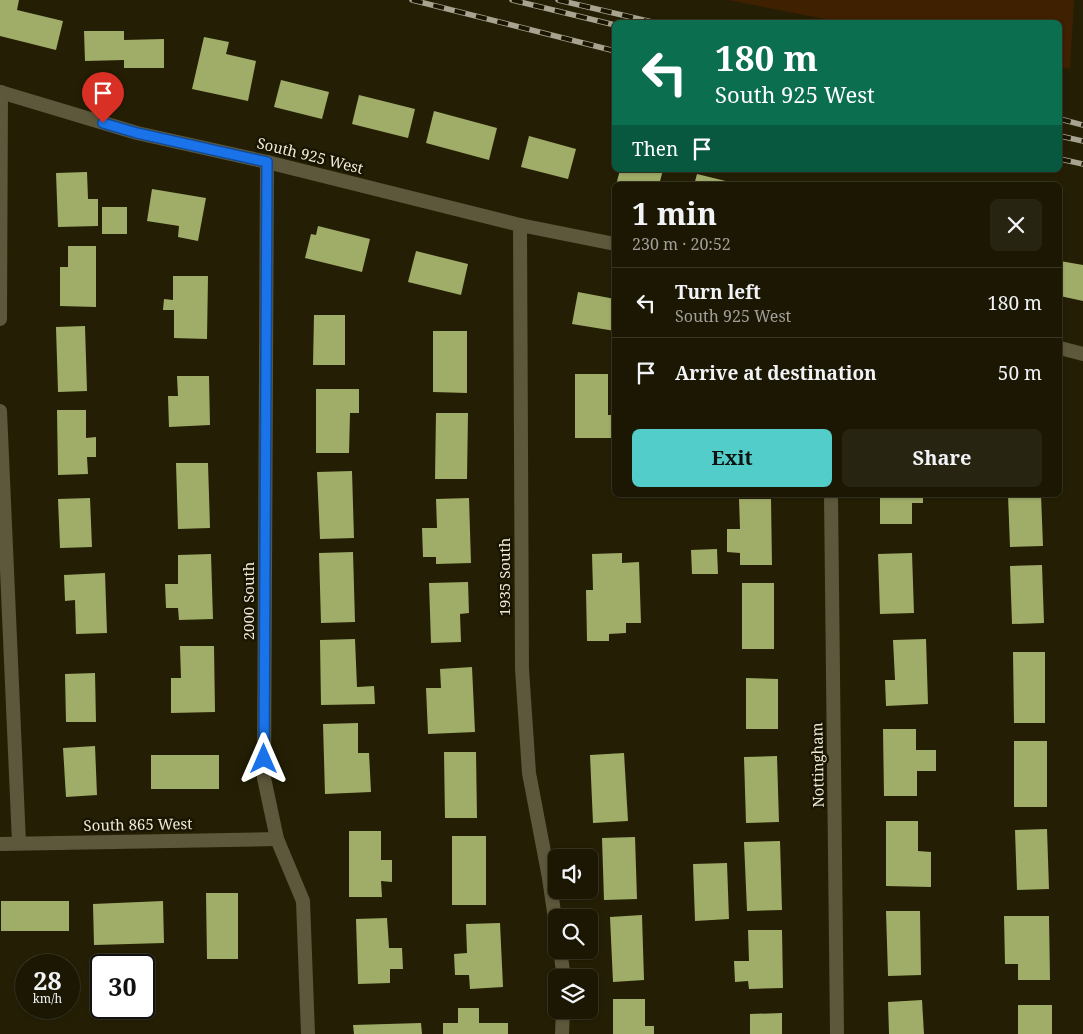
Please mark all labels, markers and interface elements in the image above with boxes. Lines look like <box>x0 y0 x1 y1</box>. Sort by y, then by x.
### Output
text: 180 m <box>715 34 818 81</box>
icon: left <box>632 40 697 105</box>
pin <box>82 72 124 123</box>
icon: arrive <box>89 79 117 107</box>
text: South 925 West <box>715 79 875 109</box>
street label: South 925 West <box>255 132 366 178</box>
icon: arrive <box>688 135 716 163</box>
text: Then <box>632 136 678 162</box>
text: 1 min <box>632 193 717 234</box>
button: close <box>990 199 1042 251</box>
text: 230 m · 20:52 <box>632 233 731 255</box>
text: Turn left <box>675 279 761 305</box>
icon: left <box>632 289 660 317</box>
text: 180 m <box>987 290 1042 316</box>
text: South 925 West <box>675 305 791 327</box>
icon: arrive <box>632 359 660 387</box>
text: Arrive at destination <box>675 360 877 386</box>
text: 50 m <box>998 360 1042 386</box>
button: Exit <box>632 429 832 487</box>
button: Share <box>842 429 1042 487</box>
street label: 1935 South <box>494 537 514 616</box>
street label: 2000 South <box>238 561 258 640</box>
street label: Nottingham <box>806 722 828 808</box>
position arrow <box>237 732 289 784</box>
street label: South 865 West <box>83 813 193 835</box>
map controls <box>548 849 598 1019</box>
button: sound <box>548 849 598 899</box>
button: search <box>548 909 598 959</box>
speed limit sign: 30 <box>90 954 155 1019</box>
text: 28 <box>33 963 62 997</box>
button: layers <box>548 969 598 1019</box>
text: km/h <box>33 990 62 1007</box>

